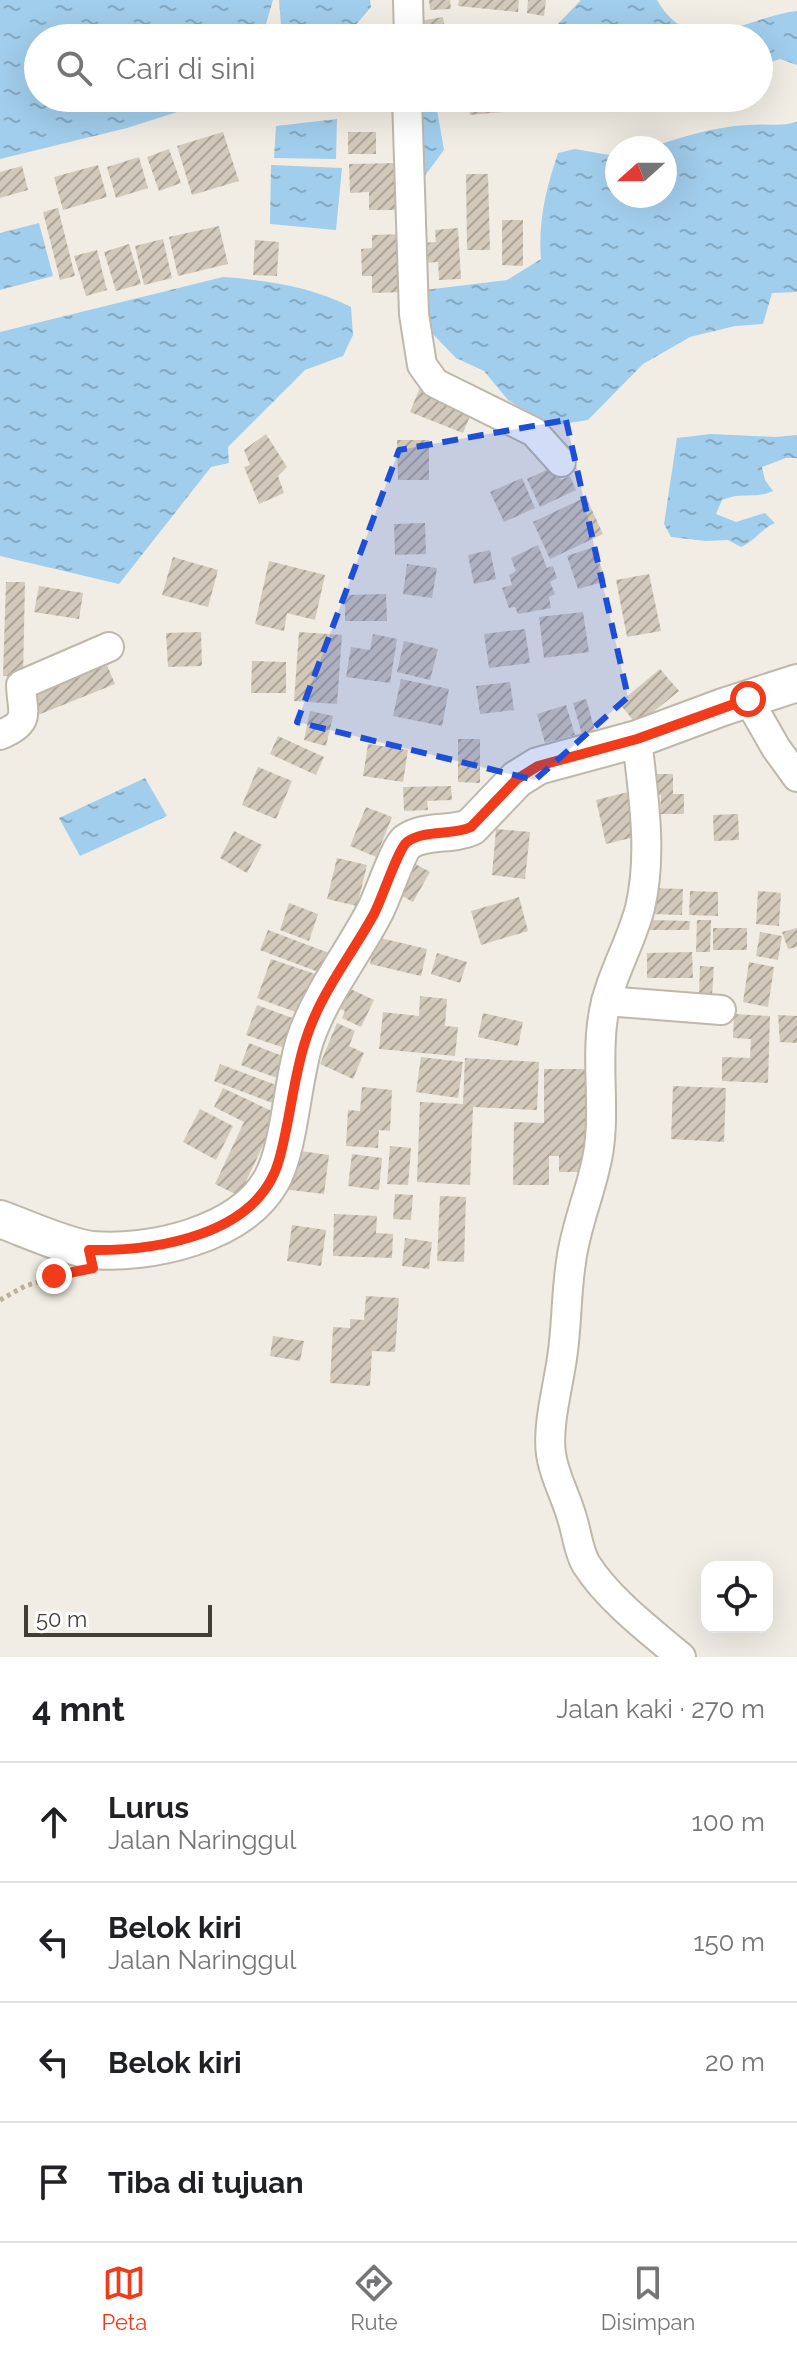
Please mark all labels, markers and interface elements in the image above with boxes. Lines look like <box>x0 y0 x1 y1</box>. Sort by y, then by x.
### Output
search box <box>24 24 773 112</box>
icon: search <box>52 46 96 90</box>
text: Cari di sini <box>116 51 256 86</box>
north arrow <box>605 136 677 208</box>
route start <box>730 681 766 717</box>
route end <box>36 1258 72 1294</box>
map controls <box>701 1561 773 1633</box>
button: locate <box>701 1561 773 1633</box>
scale bar <box>24 1601 212 1637</box>
text: 50 m <box>36 1606 87 1632</box>
text: 4 mnt <box>32 1689 125 1729</box>
text: Jalan kaki · 270 m <box>556 1694 765 1724</box>
text: Lurus <box>108 1790 189 1825</box>
icon: ahead <box>32 1800 76 1844</box>
text: 100 m <box>692 1807 765 1837</box>
text: Jalan Naringgul <box>108 1825 296 1855</box>
text: Belok kiri <box>108 1910 242 1945</box>
icon: left <box>32 1920 76 1964</box>
text: 150 m <box>693 1927 765 1957</box>
text: Jalan Naringgul <box>108 1945 296 1975</box>
icon: left <box>32 2040 76 2084</box>
text: Belok kiri <box>108 2045 242 2080</box>
text: 20 m <box>705 2047 765 2077</box>
icon: arrive <box>32 2160 76 2204</box>
text: Tiba di tujuan <box>108 2165 304 2200</box>
tab: Peta <box>102 2261 147 2335</box>
tab: Rute <box>350 2261 398 2335</box>
tab: Disimpan <box>601 2261 695 2335</box>

